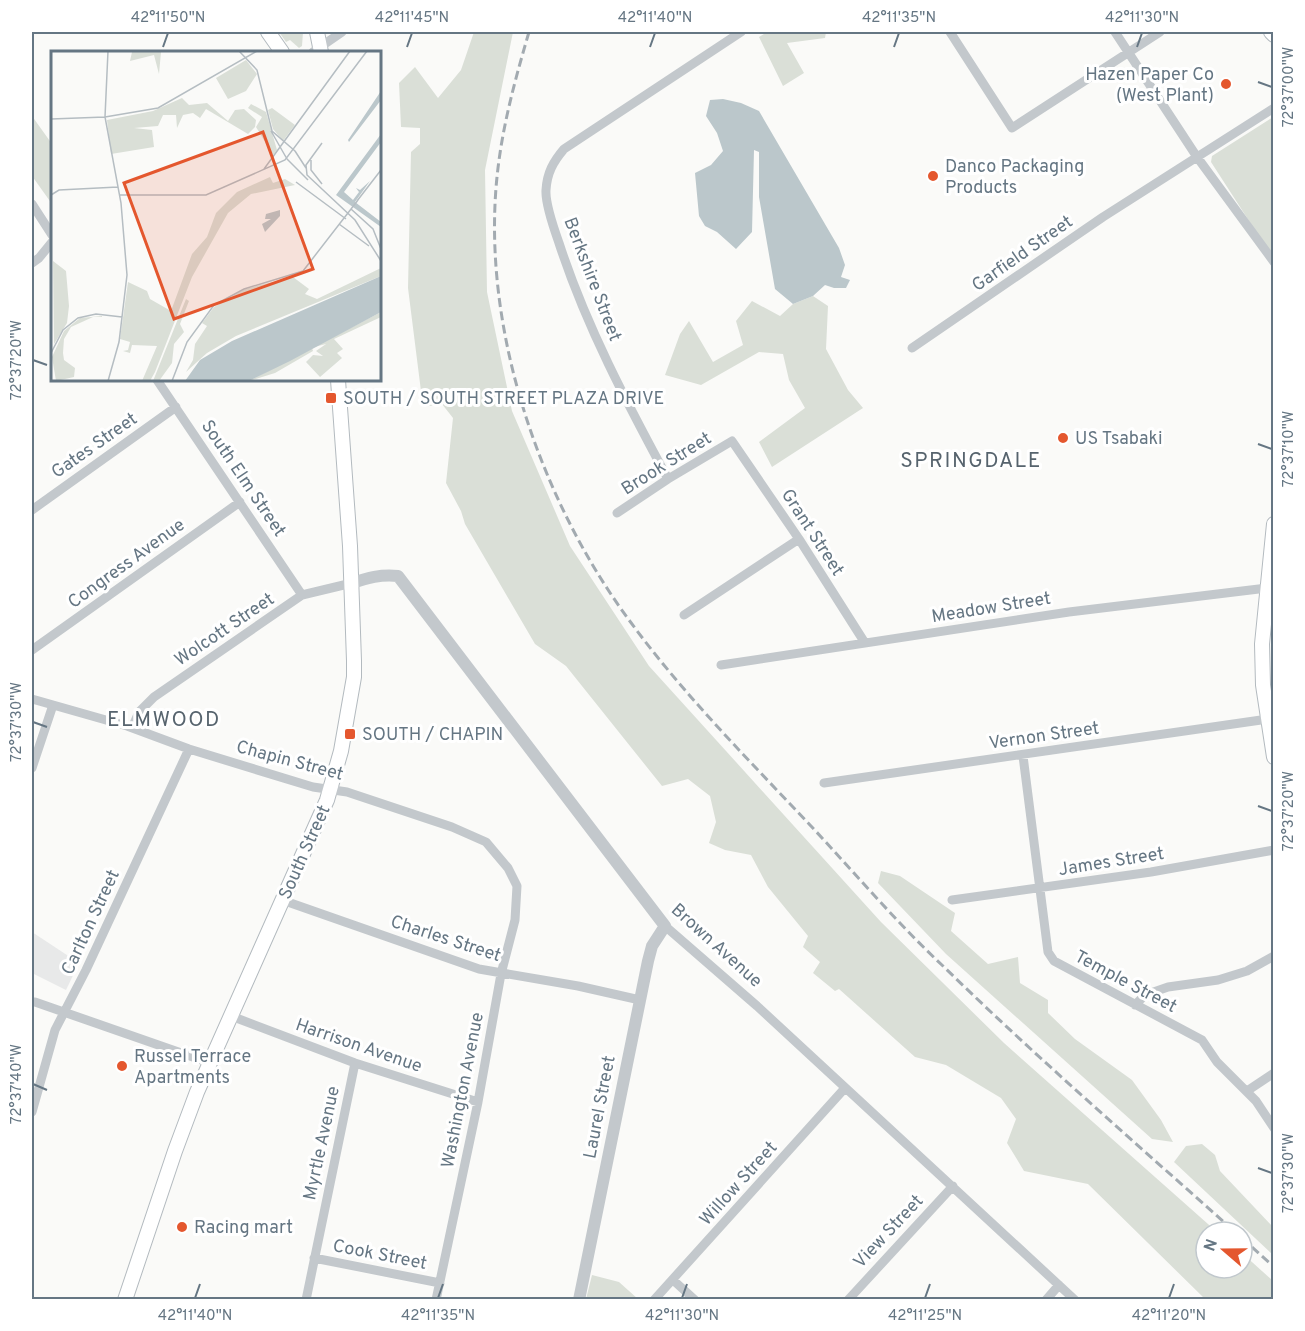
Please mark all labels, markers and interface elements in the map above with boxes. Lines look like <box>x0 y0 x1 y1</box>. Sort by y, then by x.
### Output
text: 42°11'50"N <box>131 9 205 28</box>
text: 42°11'45"N <box>375 9 449 28</box>
text: 42°11'40"N <box>618 9 692 28</box>
text: 42°11'35"N <box>862 9 936 28</box>
text: 42°11'30"N <box>1105 9 1179 28</box>
text: 72°37'00"W <box>1280 47 1299 127</box>
inset map <box>51 51 381 381</box>
place label: Hazen Paper Co (West Plant) <box>1085 64 1214 108</box>
marker: Hazen Paper Co (West Plant) <box>1219 77 1233 91</box>
place label: Danco Packaging Products <box>945 156 1084 200</box>
marker: Danco Packaging Products <box>926 169 940 183</box>
street label: Garfield Street <box>968 211 1078 298</box>
street label: Berkshire Street <box>557 214 626 345</box>
text: 72°37'20"W <box>8 320 27 400</box>
place label: SOUTH / SOUTH STREET PLAZA DRIVE <box>343 388 664 411</box>
marker: SOUTH / SOUTH STREET PLAZA DRIVE <box>324 391 338 405</box>
street label: Gates Street <box>47 408 142 484</box>
text: 72°37'10"W <box>1280 411 1299 487</box>
street label: South Elm Street <box>195 416 290 542</box>
street label: Brook Street <box>617 427 716 501</box>
place label: US Tsabaki <box>1075 428 1163 451</box>
marker: US Tsabaki <box>1056 431 1070 445</box>
district label: SPRINGDALE <box>900 448 1042 475</box>
street label: Grant Street <box>775 485 848 581</box>
street label: Congress Avenue <box>64 514 190 614</box>
street label: Wolcott Street <box>170 588 279 672</box>
street label: Meadow Street <box>930 588 1053 629</box>
text: 72°37'30"W <box>8 682 27 762</box>
district label: ELMWOOD <box>107 707 221 734</box>
street label: Vernon Street <box>988 717 1101 756</box>
place label: SOUTH / CHAPIN <box>362 724 503 747</box>
marker: SOUTH / CHAPIN <box>343 727 357 741</box>
street label: Chapin Street <box>233 736 346 787</box>
text: 72°37'20"W <box>1280 771 1299 851</box>
street label: South Street <box>274 802 336 903</box>
street label: James Street <box>1057 843 1166 882</box>
street label: Carlton Street <box>57 866 126 979</box>
street label: Brown Avenue <box>666 899 766 993</box>
street label: Charles Street <box>387 911 504 968</box>
street label: Temple Street <box>1070 946 1180 1019</box>
street label: Washington Avenue <box>437 1010 490 1170</box>
street label: Harrison Avenue <box>292 1014 425 1079</box>
text: 72°37'40"W <box>8 1044 27 1124</box>
place label: Russel Terrace Apartments <box>134 1046 251 1090</box>
street label: Laurel Street <box>579 1054 622 1161</box>
marker: Russel Terrace Apartments <box>115 1059 129 1073</box>
street label: Myrtle Avenue <box>299 1084 346 1202</box>
text: 72°37'30"W <box>1280 1133 1299 1213</box>
street label: Willow Street <box>695 1137 783 1231</box>
street label: View Street <box>849 1190 929 1274</box>
place label: Racing mart <box>194 1217 293 1240</box>
marker: Racing mart <box>175 1220 189 1234</box>
north arrow <box>1194 1220 1254 1280</box>
street label: Cook Street <box>331 1235 429 1276</box>
text: N <box>1200 1237 1223 1254</box>
text: 42°11'40"N <box>158 1307 232 1326</box>
text: 42°11'35"N <box>401 1307 475 1326</box>
text: 42°11'30"N <box>645 1307 719 1326</box>
text: 42°11'25"N <box>888 1307 962 1326</box>
text: 42°11'20"N <box>1132 1307 1206 1326</box>

